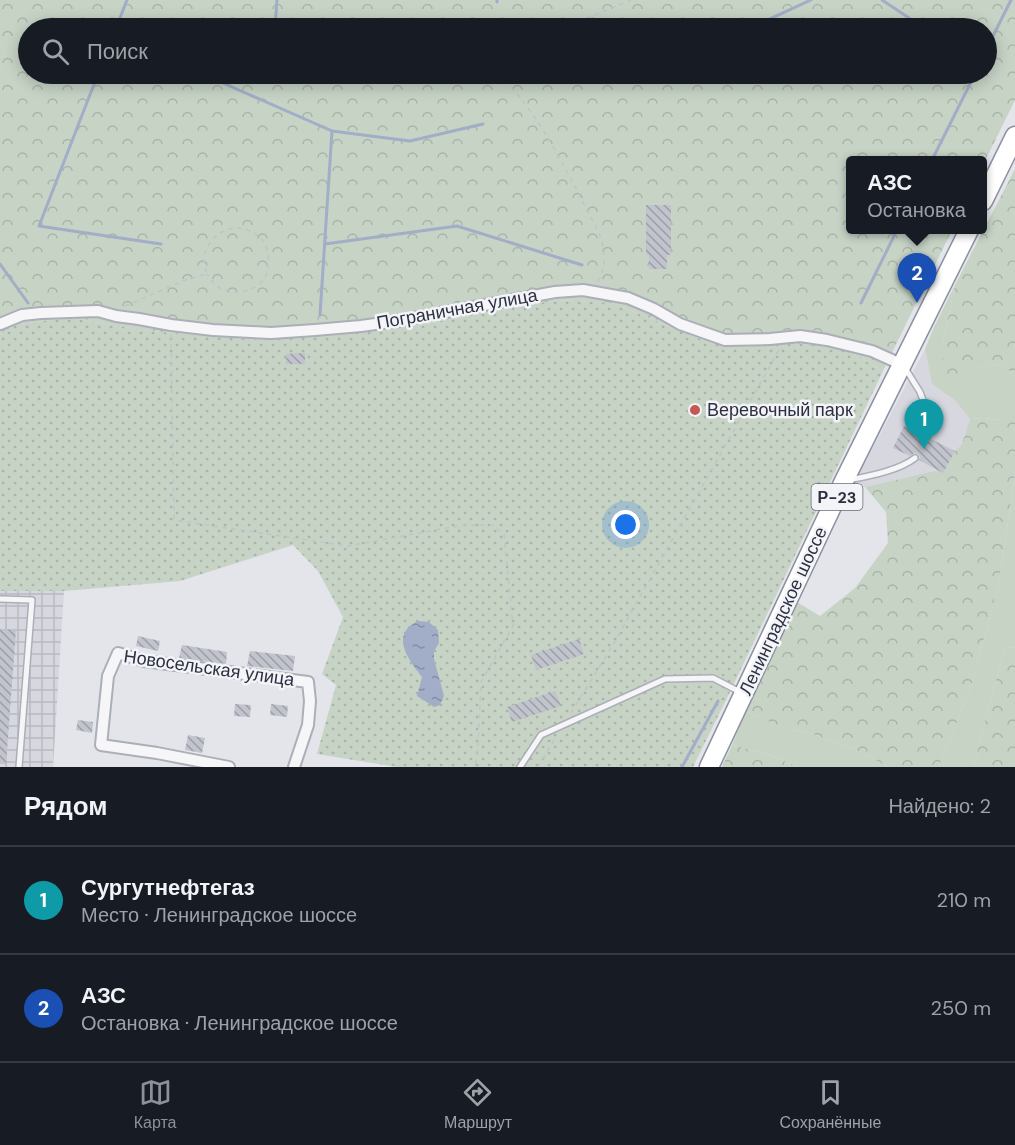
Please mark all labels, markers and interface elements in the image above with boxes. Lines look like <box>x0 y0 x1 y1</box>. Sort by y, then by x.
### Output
search box <box>18 18 997 84</box>
icon: search <box>39 35 72 68</box>
text: Поиск <box>87 37 148 66</box>
popup <box>846 156 987 234</box>
text: АЗС <box>867 168 912 197</box>
text: Остановка <box>867 197 966 223</box>
pin: 2 <box>898 254 936 303</box>
street label: Пограничная улица <box>375 283 540 335</box>
place label: Веревочный парк <box>707 398 853 422</box>
pin: 1 <box>904 400 944 449</box>
marker: Веревочный парк <box>688 403 702 417</box>
road number: Р-23 <box>812 484 862 510</box>
your location <box>611 510 640 539</box>
street label: Ленинградское шоссе <box>733 523 833 699</box>
street label: Новосельская улица <box>122 644 297 692</box>
text: Рядом <box>24 789 107 823</box>
text: Найдено: 2 <box>888 793 991 819</box>
text: Сургутнефтегаз <box>81 873 255 902</box>
text: 1 <box>40 887 47 913</box>
text: 210 m <box>936 887 991 913</box>
text: Место · Ленинградское шоссе <box>81 902 357 928</box>
text: АЗС <box>81 981 126 1010</box>
text: 2 <box>38 995 49 1021</box>
text: 250 m <box>930 995 991 1021</box>
text: Остановка · Ленинградское шоссе <box>81 1010 398 1036</box>
tab: Карта <box>134 1076 177 1133</box>
tab: Маршрут <box>444 1076 512 1133</box>
tab: Сохранённые <box>779 1076 881 1133</box>

